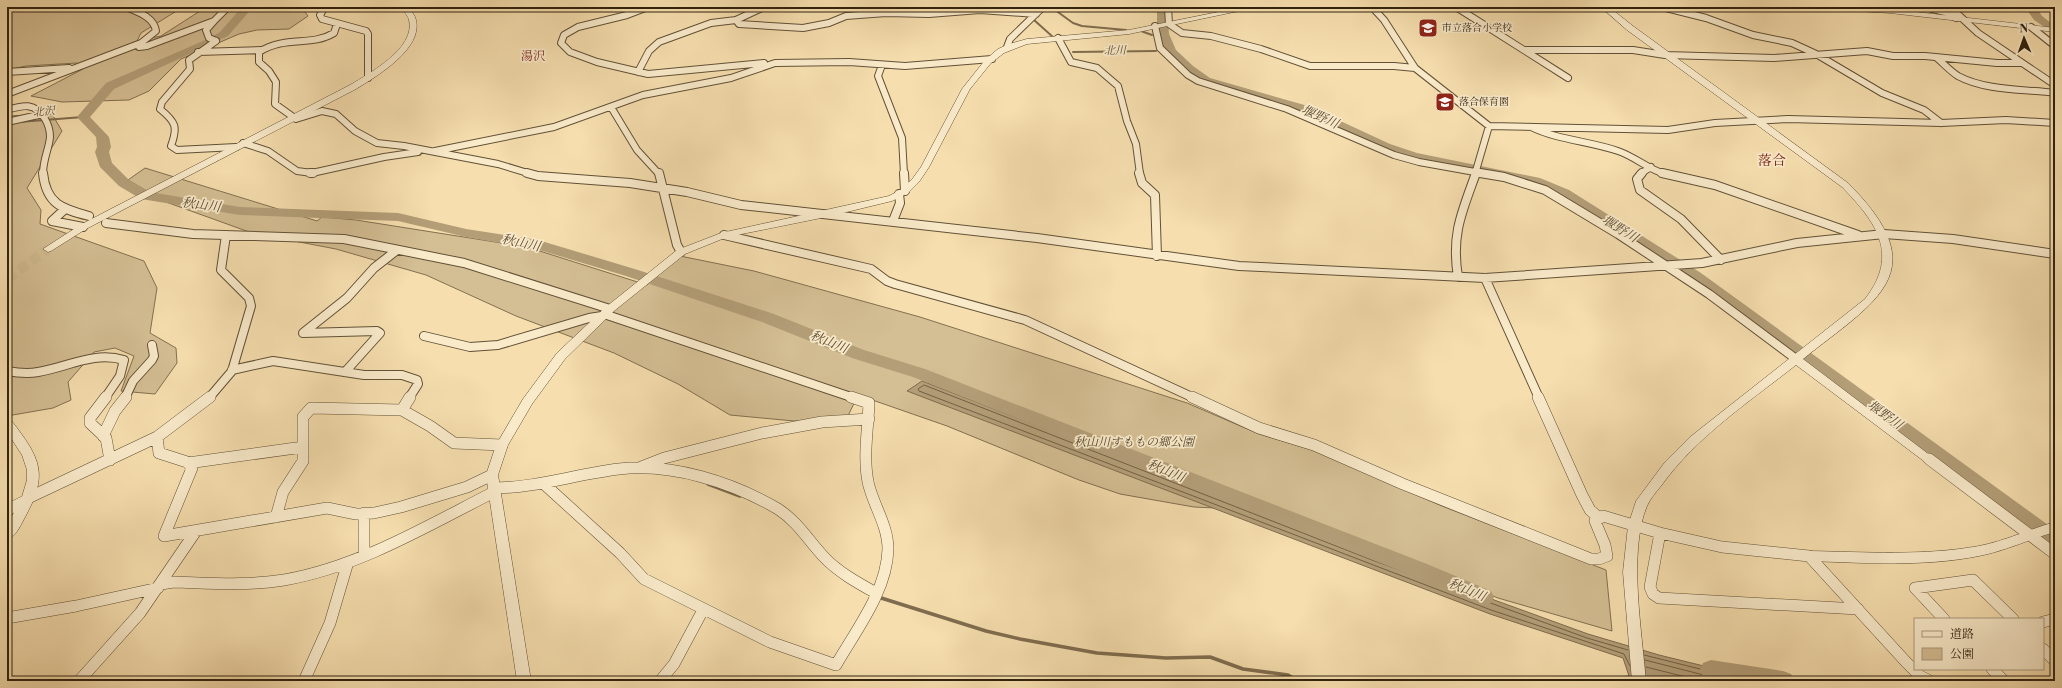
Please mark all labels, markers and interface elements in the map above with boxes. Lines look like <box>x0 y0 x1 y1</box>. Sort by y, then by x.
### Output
school or university icon: 市立落合小学校 <box>1417 17 1439 39</box>
north arrow <box>2004 18 2044 58</box>
place label: 市立落合小学校 <box>1442 22 1512 34</box>
text: N <box>2019 22 2029 36</box>
water label: 北川 <box>1104 44 1127 58</box>
district label: 湯沢 <box>521 49 545 64</box>
school or university icon: 落合保育園 <box>1434 91 1456 113</box>
place label: 落合保育園 <box>1459 96 1509 108</box>
water label: 堰野川 <box>1299 102 1343 133</box>
water label: 北沢 <box>32 104 58 120</box>
district label: 落合 <box>1758 152 1786 170</box>
water label: 秋山川 <box>181 194 223 216</box>
water label: 堰野川 <box>1599 212 1642 247</box>
water label: 秋山川 <box>500 231 544 255</box>
water label: 秋山川 <box>808 327 852 357</box>
water label: 堰野川 <box>1865 397 1907 434</box>
park label: 秋山川すももの郷公園 <box>1074 435 1196 450</box>
water label: 秋山川 <box>1145 456 1189 486</box>
water label: 秋山川 <box>1446 575 1490 605</box>
legend <box>1914 618 2044 670</box>
text: 道路 <box>1950 627 1974 642</box>
text: 公園 <box>1950 647 1974 662</box>

